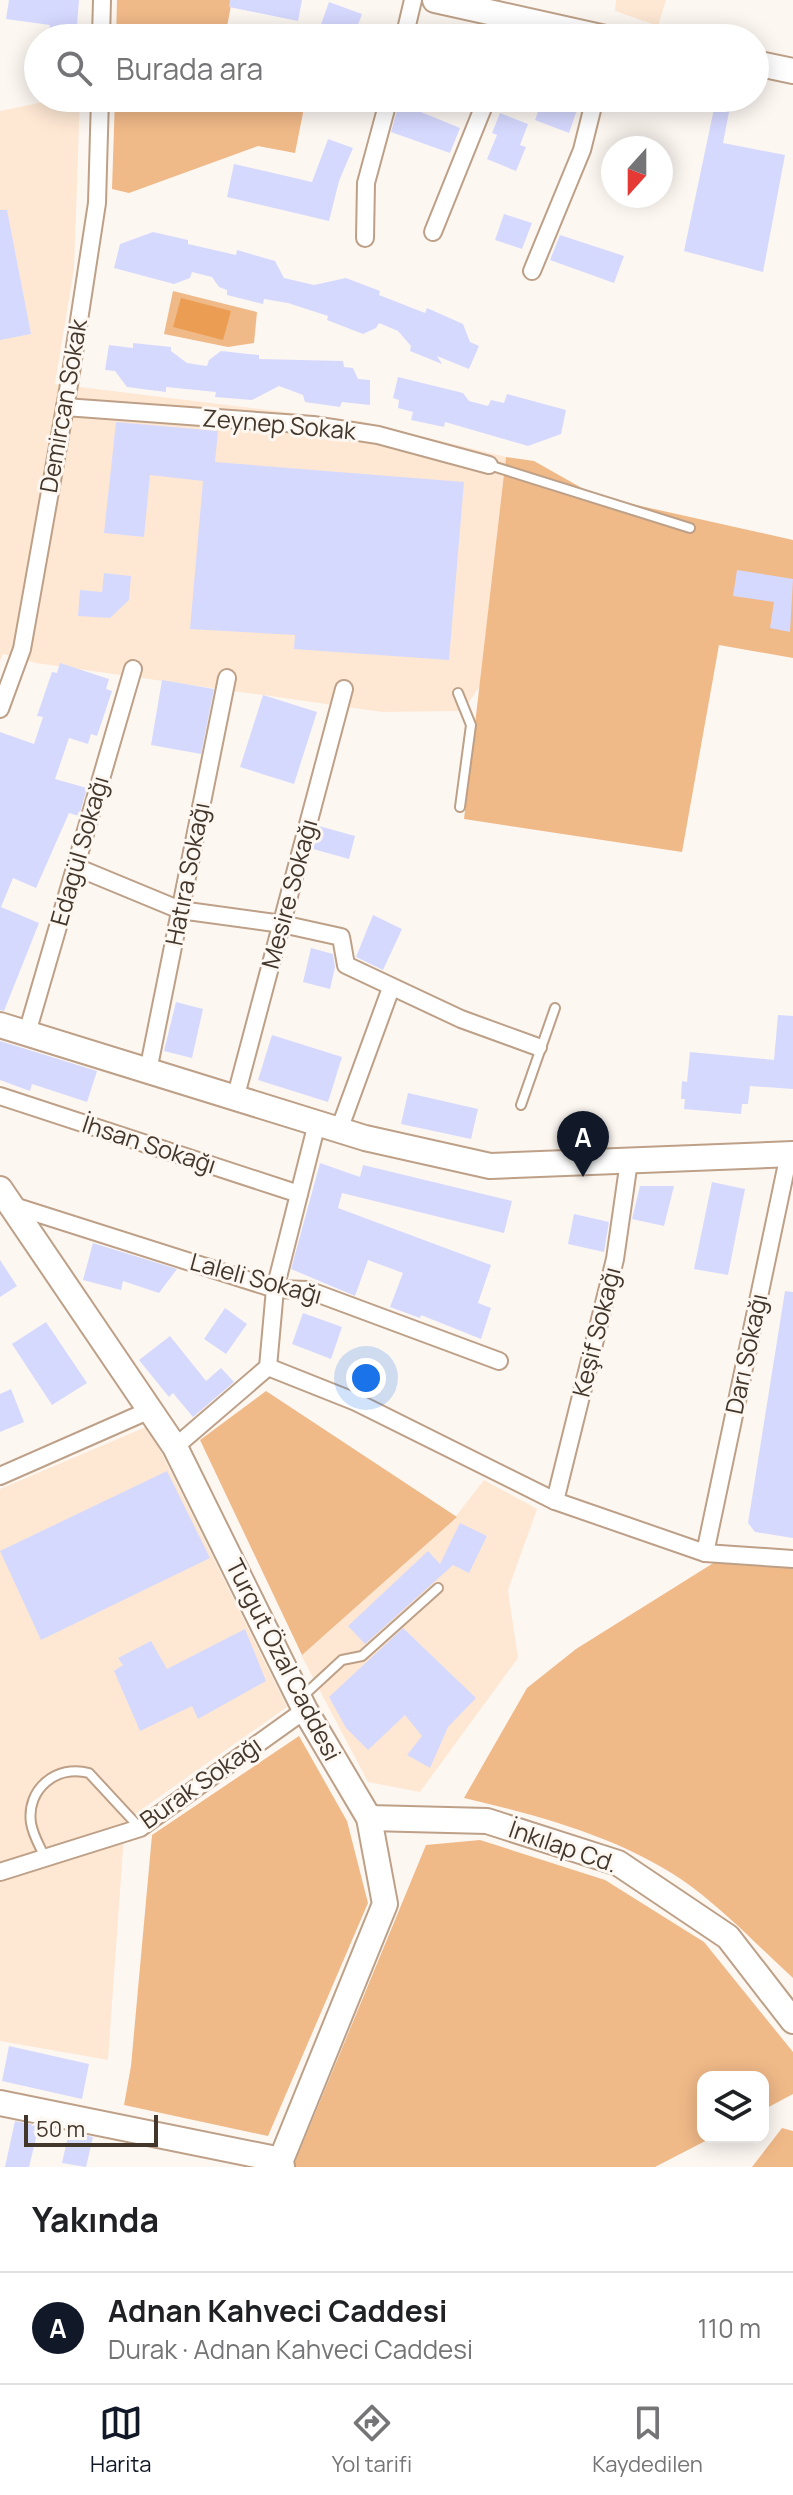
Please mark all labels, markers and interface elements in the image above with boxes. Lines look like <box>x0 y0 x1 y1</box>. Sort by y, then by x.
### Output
search box <box>24 24 769 112</box>
icon: search <box>52 46 96 90</box>
text: Burada ara <box>116 48 263 89</box>
north arrow <box>601 136 673 208</box>
street label: Demircan Sokak <box>31 315 94 495</box>
street label: Zeynep Sokak <box>201 400 358 447</box>
street label: Edagül Sokağı <box>41 772 116 929</box>
street label: Hatıra Sokağı <box>156 799 217 948</box>
street label: Mesire Sokağı <box>253 815 324 972</box>
street label: İhsan Sokağı <box>78 1106 221 1181</box>
pin: A <box>557 1111 609 1177</box>
street label: Laleli Sokağı <box>187 1244 326 1311</box>
street label: Keşif Sokağı <box>563 1263 628 1400</box>
street label: Darı Sokağı <box>717 1290 774 1417</box>
your location <box>346 1358 386 1398</box>
street label: Turgut Özal Caddesi <box>219 1553 350 1766</box>
street label: Burak Sokağı <box>133 1728 267 1836</box>
street label: İnkılap Cd. <box>505 1812 622 1880</box>
map controls <box>697 2071 769 2143</box>
button: layers <box>697 2071 769 2143</box>
scale bar <box>24 2111 158 2147</box>
text: 50 m <box>36 2114 85 2144</box>
text: Yakında <box>32 2196 159 2242</box>
text: Adnan Kahveci Caddesi <box>108 2290 447 2331</box>
text: A <box>49 2310 67 2346</box>
text: 110 m <box>698 2310 761 2346</box>
text: Durak · Adnan Kahveci Caddesi <box>108 2331 473 2367</box>
tab: Harita <box>90 2401 151 2479</box>
tab: Yol tarifi <box>332 2401 412 2479</box>
tab: Kaydedilen <box>592 2401 703 2479</box>

